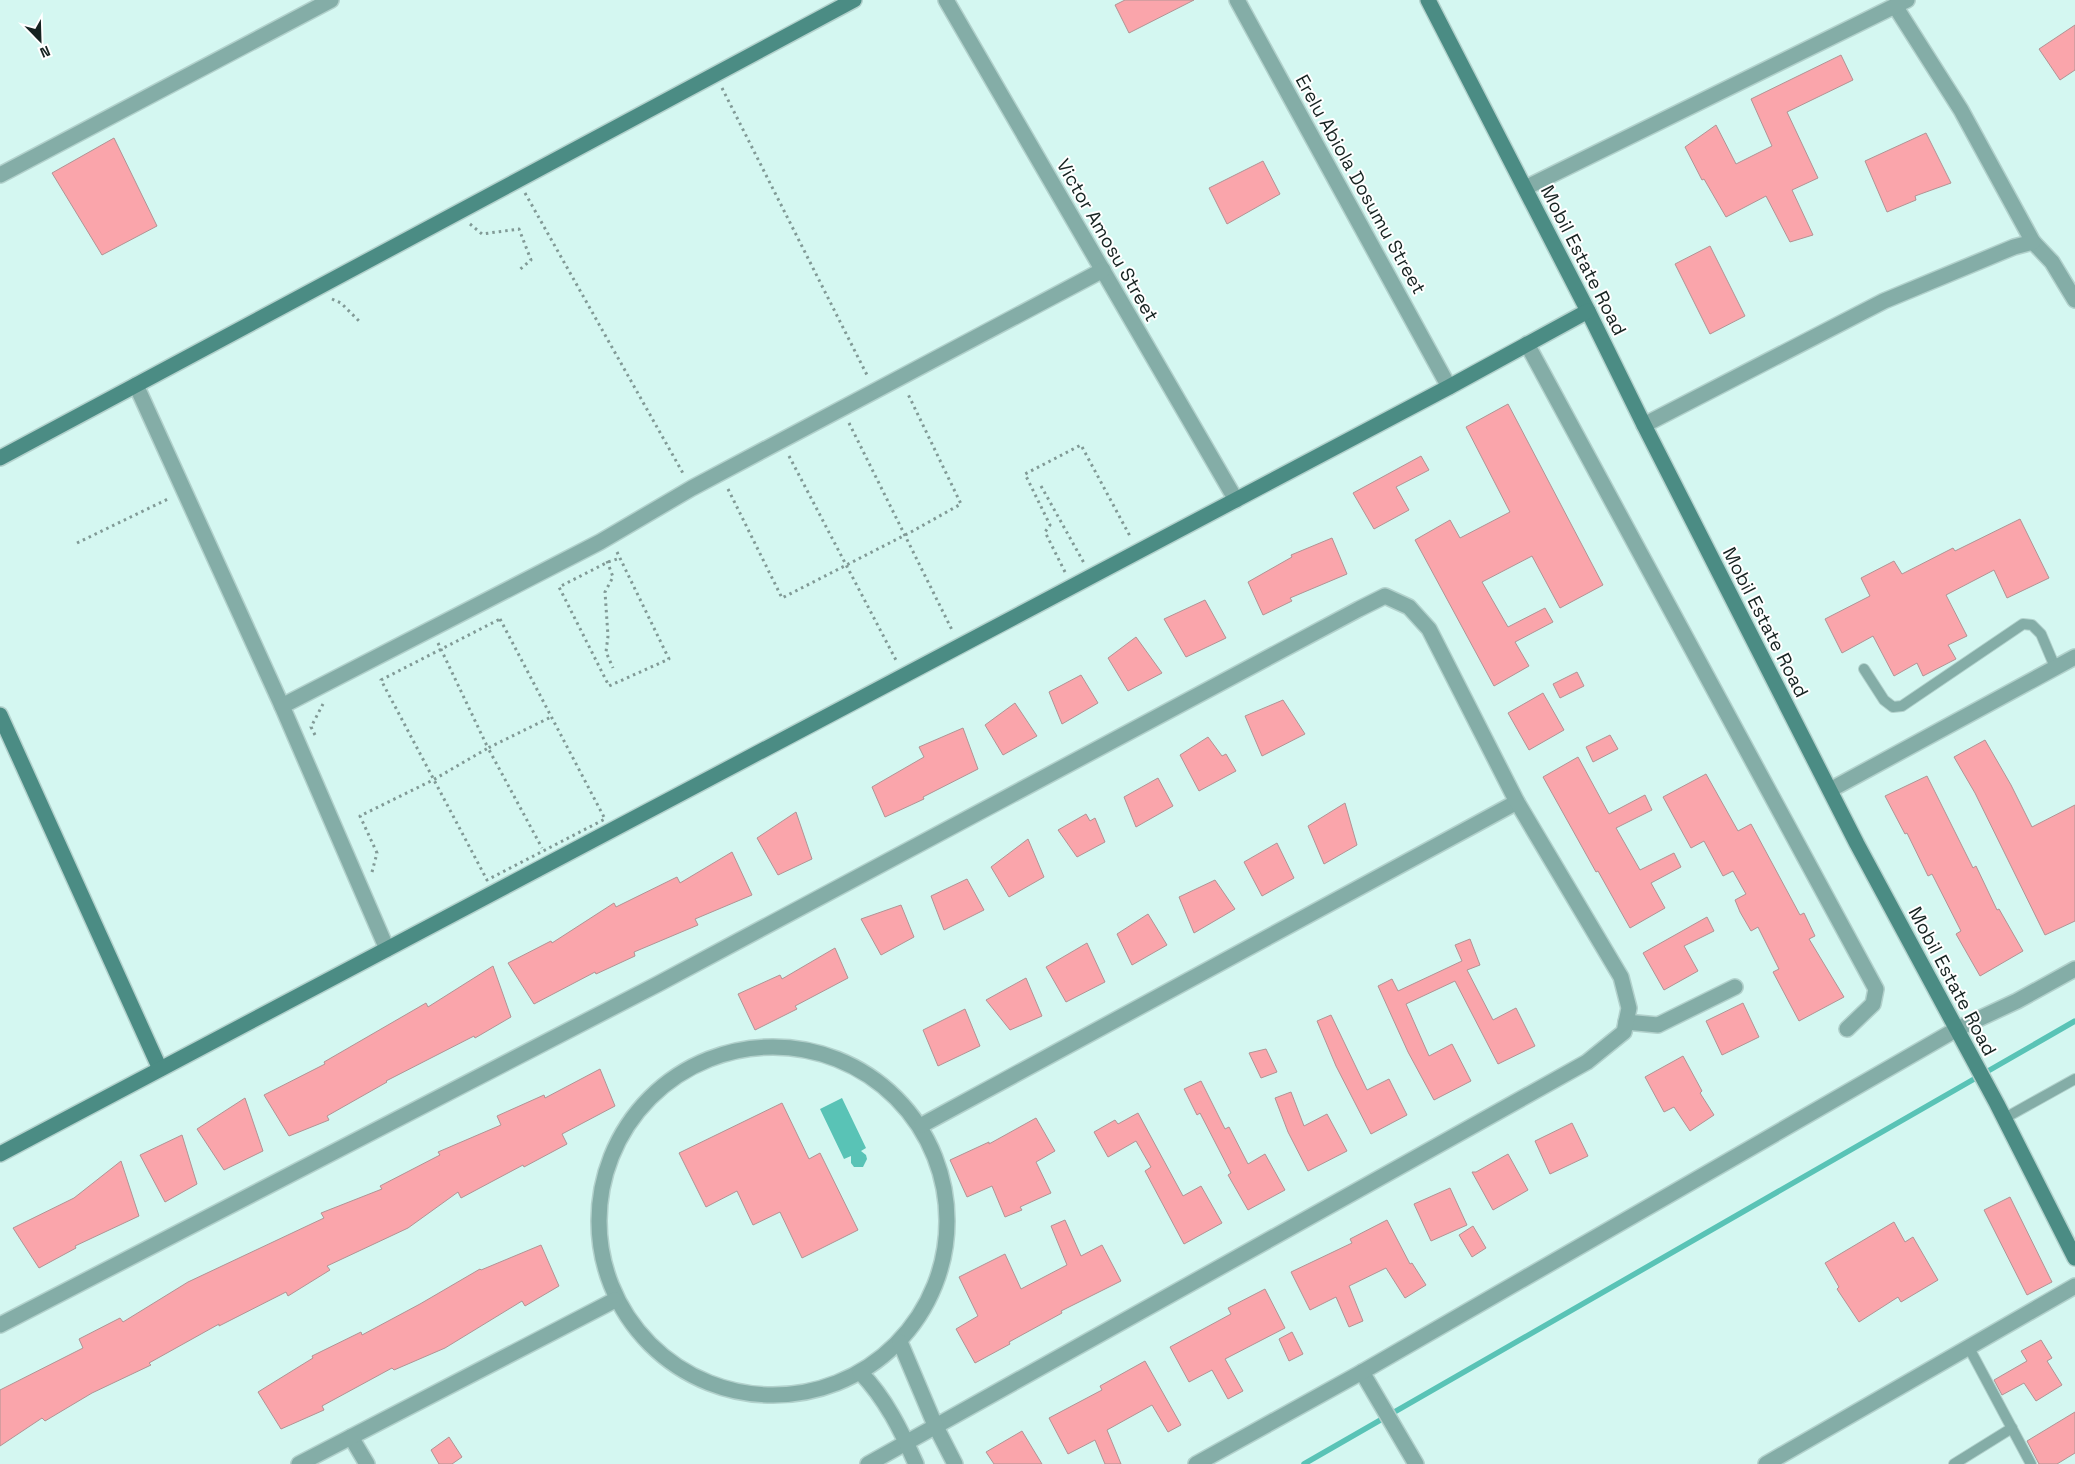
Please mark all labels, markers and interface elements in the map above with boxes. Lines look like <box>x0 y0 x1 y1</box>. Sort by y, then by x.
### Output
north arrow <box>15 15 65 65</box>
text: N <box>37 42 53 62</box>
street label: Erelu Abiola Dosumu Street <box>1290 70 1431 299</box>
street label: Victor Amosu Street <box>1051 154 1164 326</box>
street label: Mobil Estate Road <box>1535 181 1632 340</box>
street label: Mobil Estate Road <box>1717 543 1814 702</box>
street label: Mobil Estate Road <box>1903 902 2002 1060</box>

